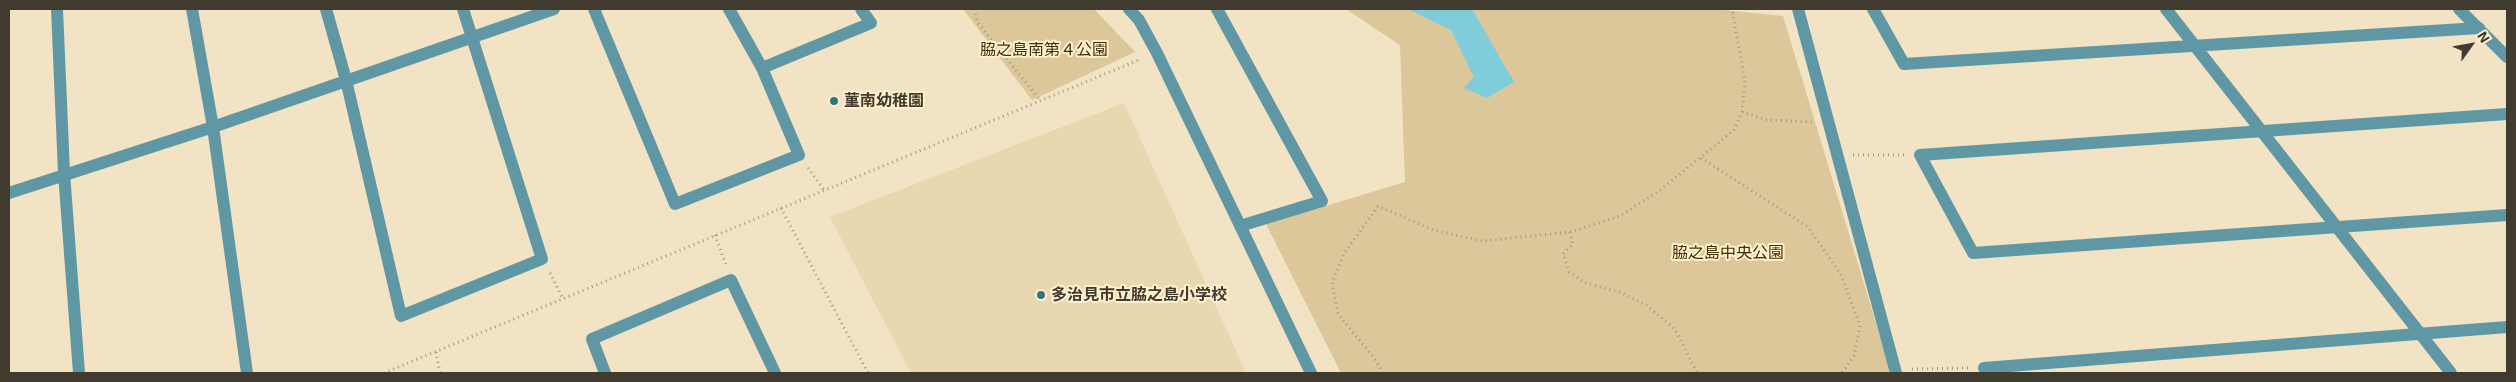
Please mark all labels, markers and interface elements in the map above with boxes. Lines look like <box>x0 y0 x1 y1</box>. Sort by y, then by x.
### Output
north arrow <box>2446 20 2496 70</box>
text: N <box>2474 28 2494 46</box>
park label: 脇之島南第４公園 <box>980 40 1108 60</box>
place label: 菫南幼稚園 <box>844 91 924 111</box>
marker: 菫南幼稚園 <box>828 95 840 107</box>
park label: 脇之島中央公園 <box>1672 243 1784 263</box>
place label: 多治見市立脇之島小学校 <box>1051 285 1227 305</box>
marker: 多治見市立脇之島小学校 <box>1035 289 1047 301</box>

